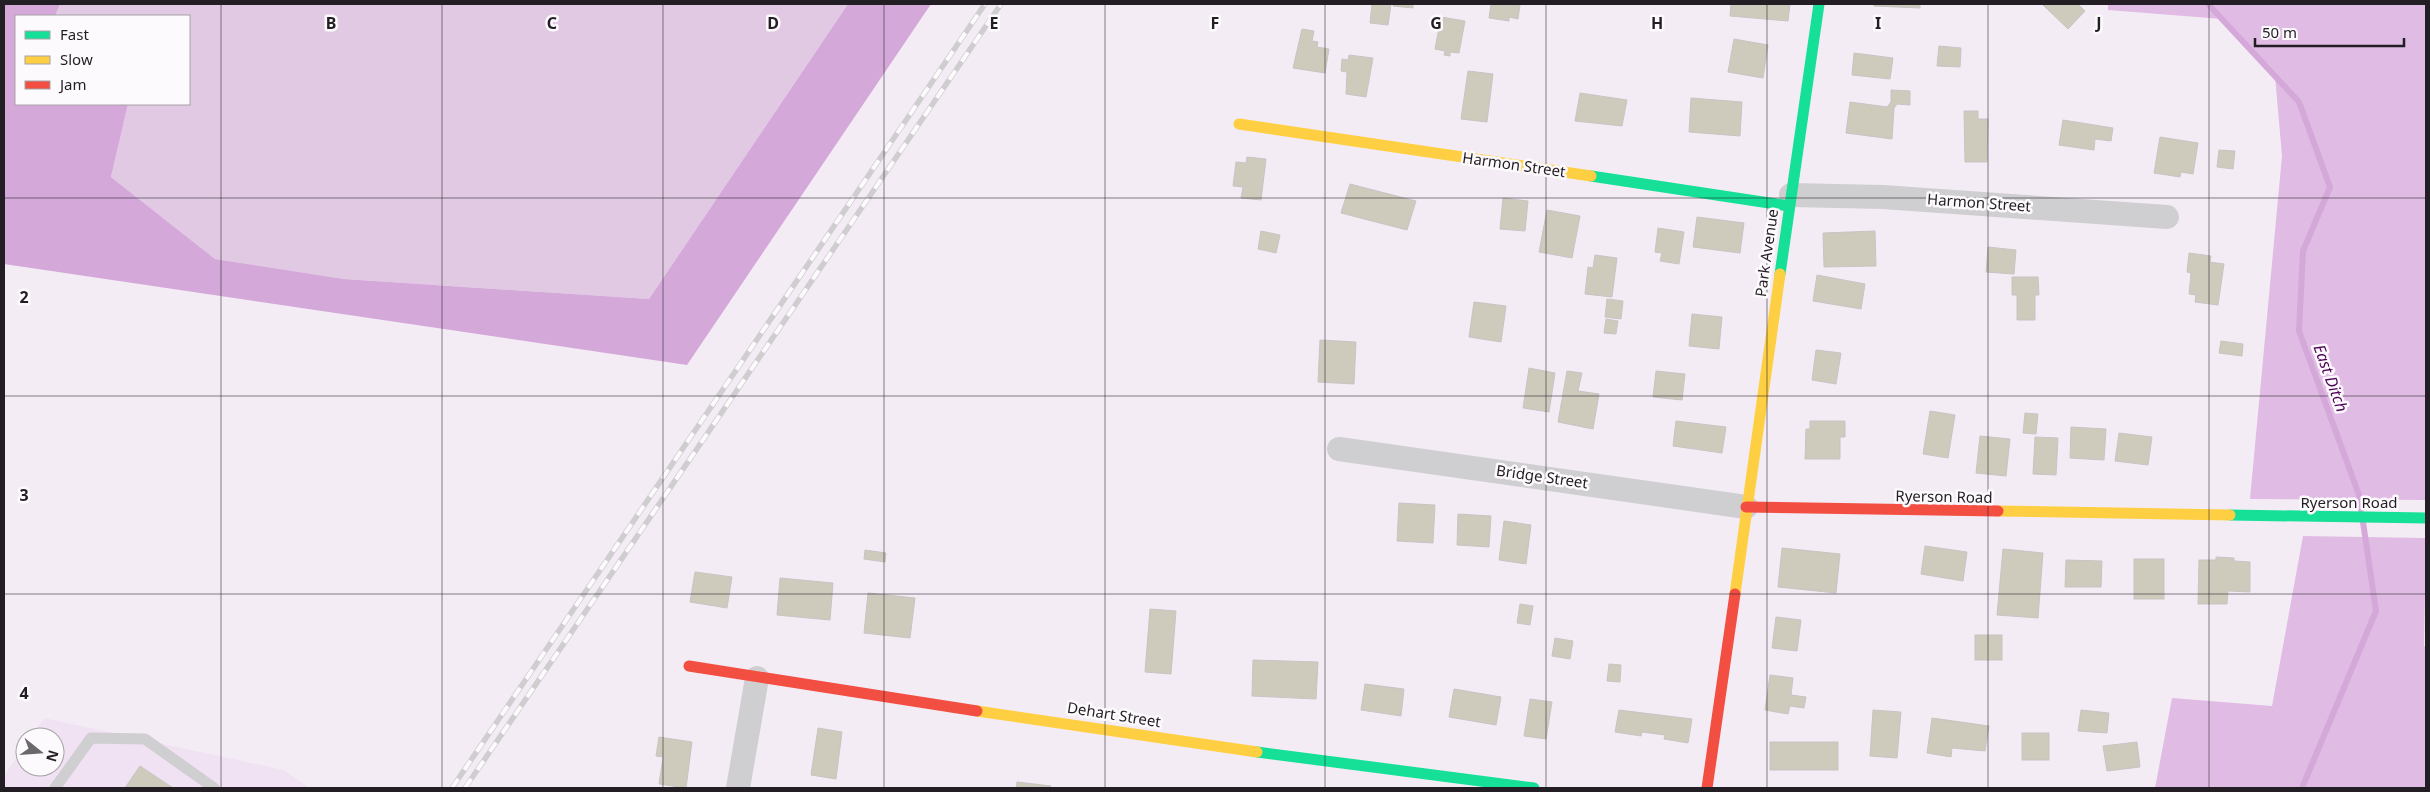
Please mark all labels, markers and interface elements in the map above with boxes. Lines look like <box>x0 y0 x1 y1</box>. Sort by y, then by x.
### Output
text: B <box>326 12 336 34</box>
text: C <box>547 12 557 34</box>
text: D <box>767 12 779 34</box>
text: E <box>990 12 999 34</box>
text: F <box>1211 12 1219 34</box>
text: G <box>1430 12 1442 34</box>
text: H <box>1651 12 1663 34</box>
text: I <box>1875 12 1881 34</box>
text: J <box>2094 12 2102 34</box>
legend <box>15 15 190 105</box>
scale bar <box>2255 15 2404 47</box>
text: 50 m <box>2262 22 2297 42</box>
text: Fast <box>60 24 89 44</box>
text: Slow <box>60 49 93 69</box>
text: Jam <box>58 74 87 94</box>
street label: Harmon Street <box>1461 147 1568 181</box>
street label: Harmon Street <box>1927 188 2032 216</box>
street label: Park Avenue <box>1750 208 1782 298</box>
text: 2 <box>19 286 29 308</box>
water label: East Ditch <box>2309 341 2353 415</box>
street label: Bridge Street <box>1495 460 1590 492</box>
text: 3 <box>19 484 29 506</box>
street label: Ryerson Road <box>1895 485 1993 507</box>
street label: Ryerson Road <box>2300 492 2398 512</box>
text: 4 <box>19 682 29 704</box>
street label: Dehart Street <box>1066 697 1163 731</box>
north arrow <box>15 727 65 777</box>
text: N <box>42 748 64 764</box>

